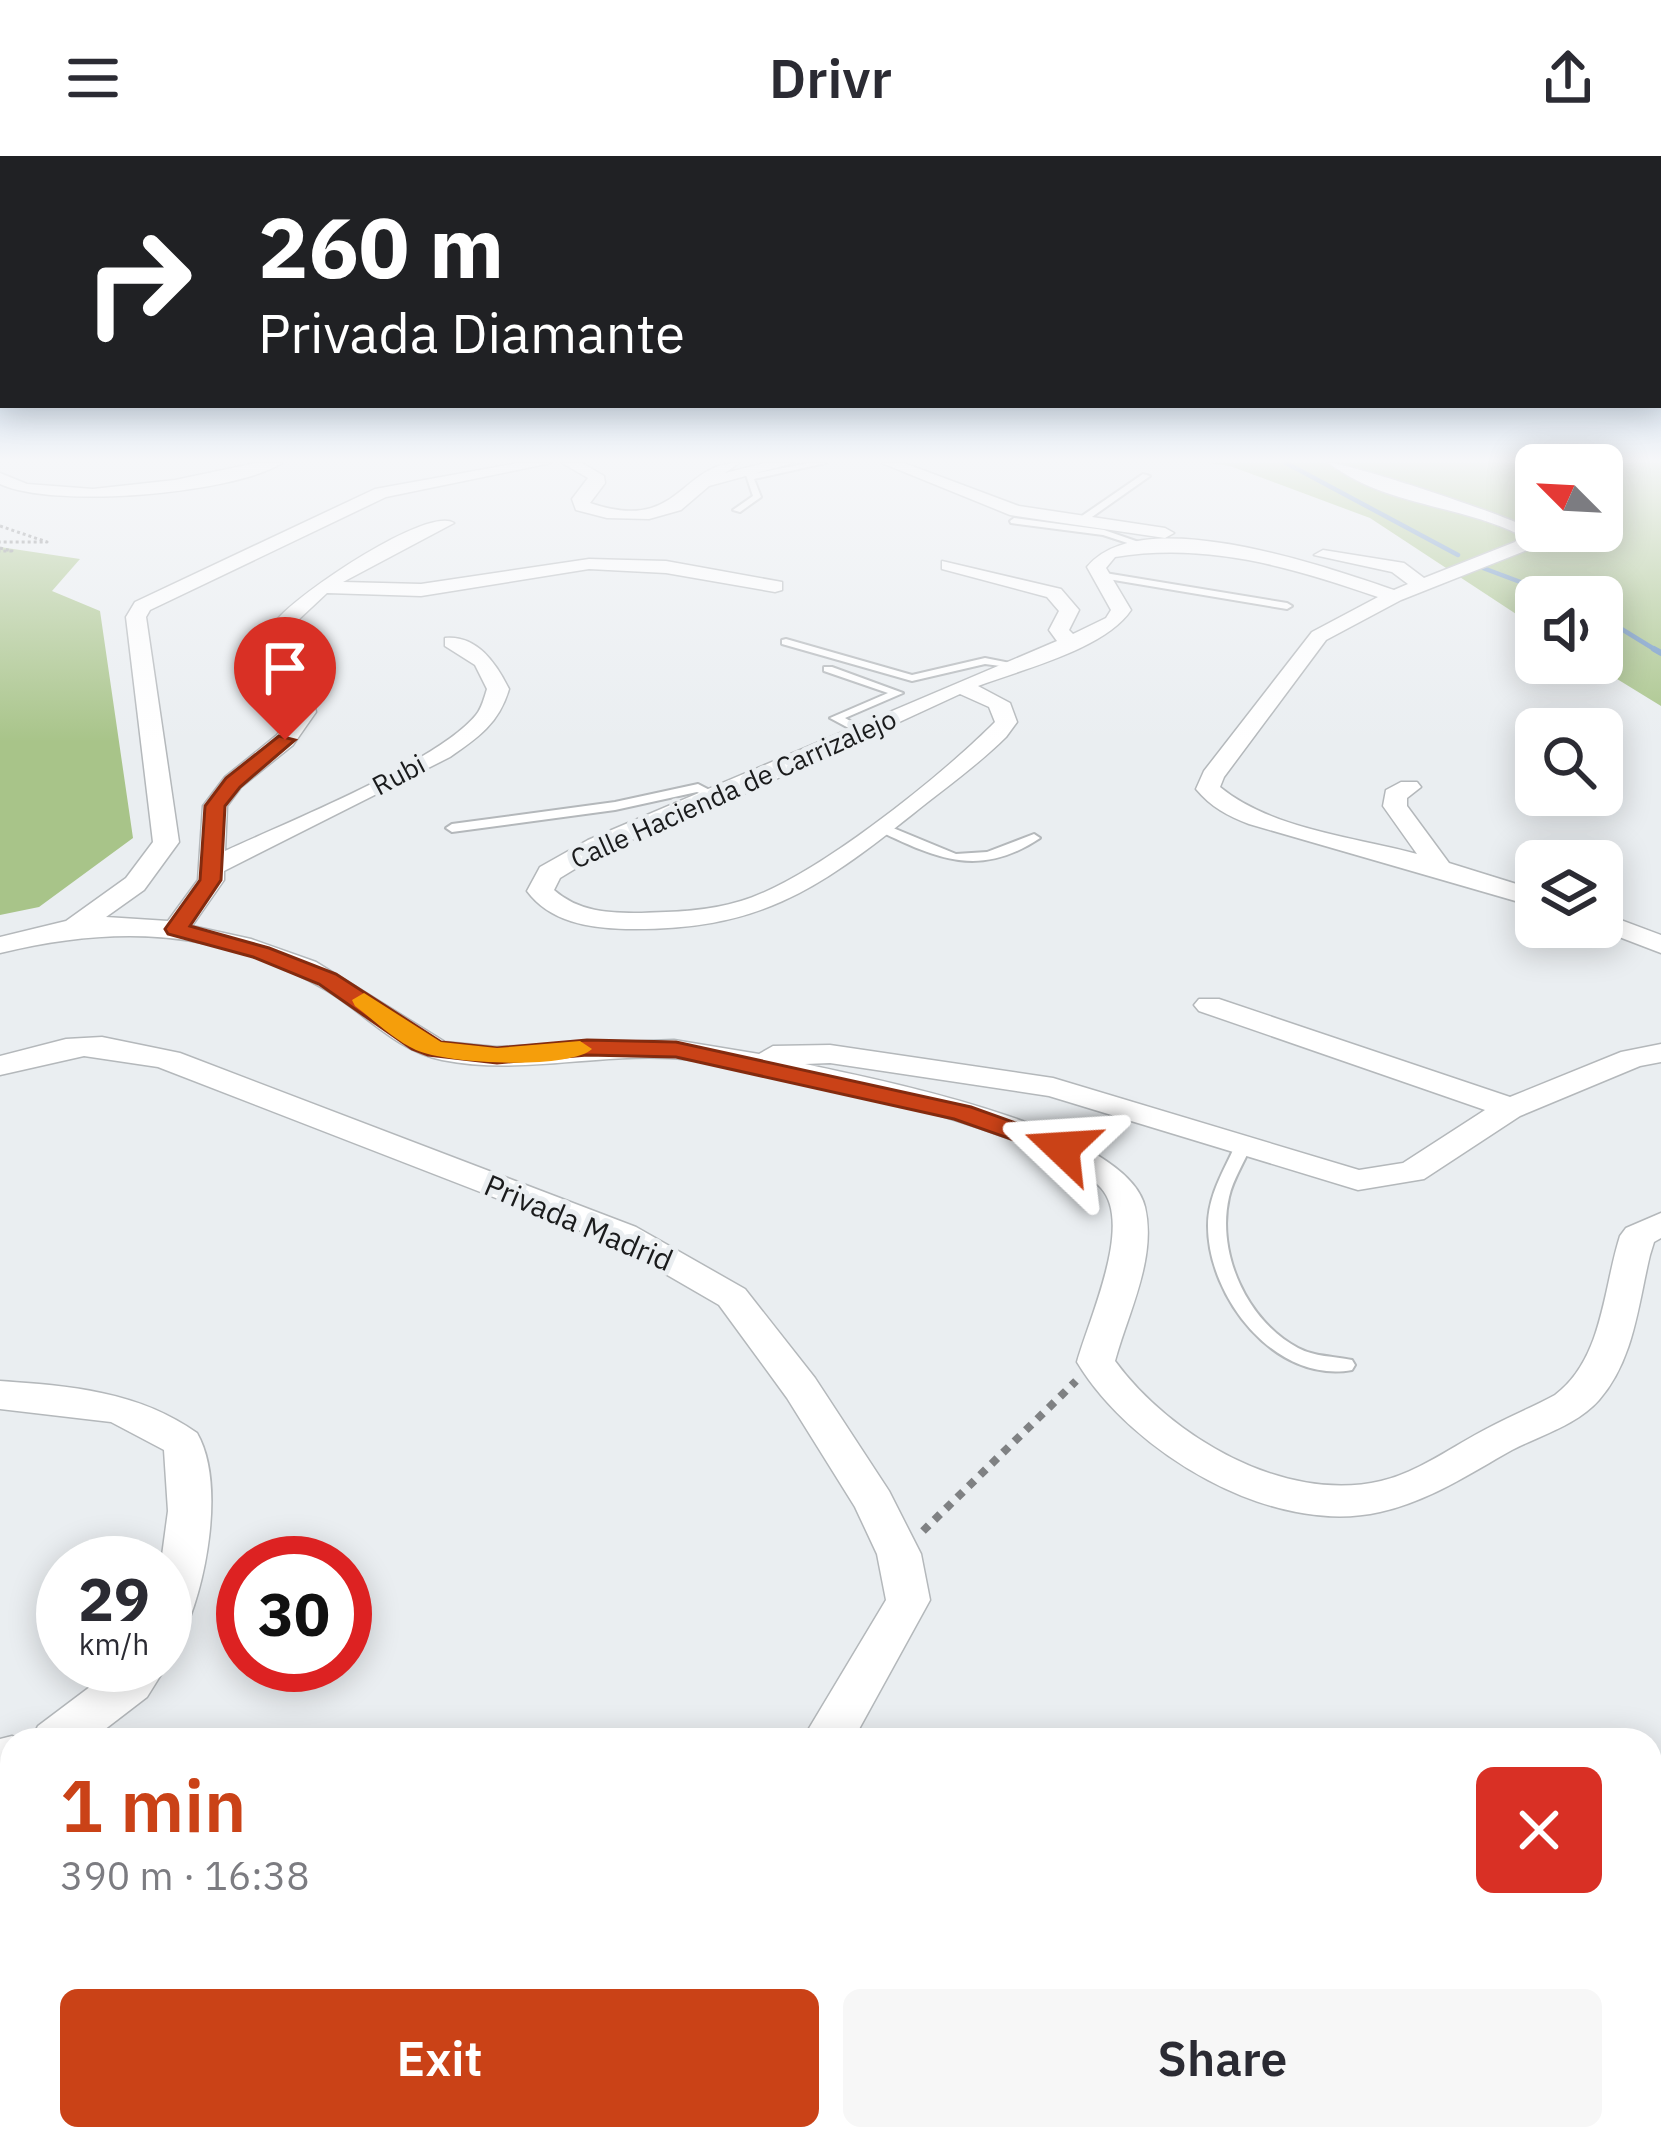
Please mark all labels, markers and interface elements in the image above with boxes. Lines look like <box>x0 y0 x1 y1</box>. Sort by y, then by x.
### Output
text: Drivr <box>769 43 892 113</box>
icon: menu <box>60 45 126 111</box>
icon: share <box>1535 45 1601 111</box>
text: 260 m <box>258 192 504 301</box>
icon: right <box>60 204 216 360</box>
text: Privada Diamante <box>258 298 685 368</box>
north arrow <box>1515 444 1623 552</box>
map controls <box>1515 444 1623 948</box>
button: sound <box>1515 576 1623 684</box>
pin <box>234 617 336 740</box>
icon: arrive <box>252 635 318 701</box>
street label: Calle Hacienda de Carrizalejo <box>565 700 901 876</box>
button: search <box>1515 708 1623 816</box>
street label: Rubi <box>365 746 431 802</box>
button: layers <box>1515 840 1623 948</box>
position arrow <box>999 1085 1125 1211</box>
street label: Privada Madrid <box>479 1165 679 1279</box>
speed limit sign: 30 <box>216 1536 372 1692</box>
text: 29 <box>78 1559 150 1638</box>
text: km/h <box>79 1624 149 1663</box>
text: 1 min <box>60 1758 246 1852</box>
button: close <box>1476 1767 1602 1893</box>
text: 390 m · 16:38 <box>60 1850 310 1901</box>
button: Exit <box>60 1989 819 2127</box>
button: Share <box>843 1989 1602 2127</box>

